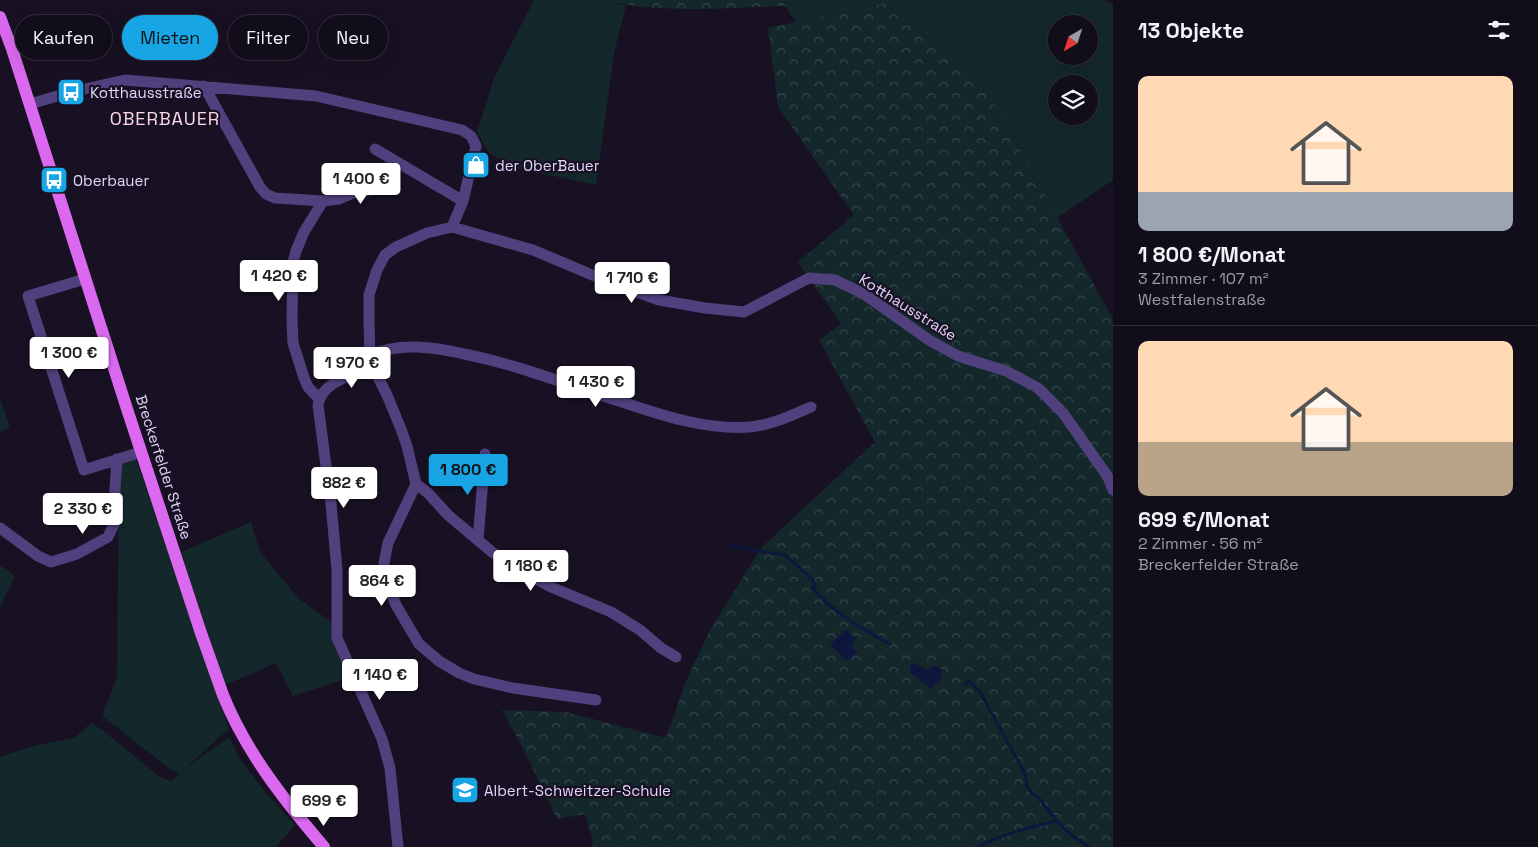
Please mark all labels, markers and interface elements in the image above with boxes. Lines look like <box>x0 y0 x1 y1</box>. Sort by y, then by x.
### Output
chip: Kaufen <box>15 15 112 60</box>
chip: Mieten <box>122 15 218 60</box>
chip: Filter <box>228 15 308 60</box>
chip: Neu <box>318 15 388 60</box>
north arrow <box>1048 15 1098 65</box>
map controls <box>1048 15 1098 125</box>
icon: filters <box>1485 16 1513 44</box>
text: 13 Objekte <box>1138 17 1244 44</box>
button: layers <box>1048 75 1098 125</box>
bus stop icon: Kotthausstraße <box>56 77 86 107</box>
place label: Kotthausstraße <box>90 83 202 102</box>
district label: OBERBAUER <box>110 107 220 130</box>
icon: home <box>1281 108 1371 198</box>
shop icon: der OberBauer <box>461 150 491 180</box>
place label: der OberBauer <box>495 156 600 175</box>
pin: 1 400 € <box>315 162 407 205</box>
bus stop icon: Oberbauer <box>39 165 69 195</box>
text: 1 400 € <box>332 168 390 189</box>
place label: Oberbauer <box>73 171 149 190</box>
text: 1 800 €/Monat <box>1138 241 1286 268</box>
pin: 1 420 € <box>233 260 325 302</box>
pin: 1 710 € <box>586 262 678 304</box>
text: 1 420 € <box>251 265 307 286</box>
text: 1 710 € <box>606 267 658 288</box>
text: 3 Zimmer · 107 m² <box>1138 268 1269 289</box>
street label: Kotthausstraße <box>856 269 960 345</box>
text: Westfalenstraße <box>1138 289 1266 310</box>
pin: 1 300 € <box>23 336 115 379</box>
text: 1 300 € <box>41 342 97 363</box>
pin: 1 970 € <box>306 346 398 389</box>
text: 1 970 € <box>325 352 379 373</box>
pin: 1 430 € <box>550 366 642 408</box>
text: 1 430 € <box>568 371 624 392</box>
icon: home <box>1281 374 1371 464</box>
street label: Breckerfelder Straße <box>132 392 196 542</box>
pin: 1 800 € <box>422 454 514 496</box>
text: 1 800 € <box>440 459 496 480</box>
pin: 882 € <box>309 466 379 509</box>
text: 882 € <box>322 472 366 493</box>
pin: 2 330 € <box>37 492 129 535</box>
text: 2 330 € <box>54 498 112 519</box>
text: 699 €/Monat <box>1138 506 1270 533</box>
text: 2 Zimmer · 56 m² <box>1138 533 1262 554</box>
pin: 1 180 € <box>485 550 577 592</box>
text: Breckerfelder Straße <box>1138 554 1299 575</box>
text: 1 180 € <box>504 555 558 576</box>
pin: 864 € <box>347 564 417 607</box>
text: 864 € <box>360 570 404 591</box>
pin: 1 140 € <box>334 658 426 701</box>
text: 1 140 € <box>353 664 407 685</box>
school or university icon: Albert-Schweitzer-Schule <box>450 775 480 805</box>
place label: Albert-Schweitzer-Schule <box>484 781 671 800</box>
pin: 699 € <box>289 784 359 827</box>
text: 699 € <box>302 790 346 811</box>

